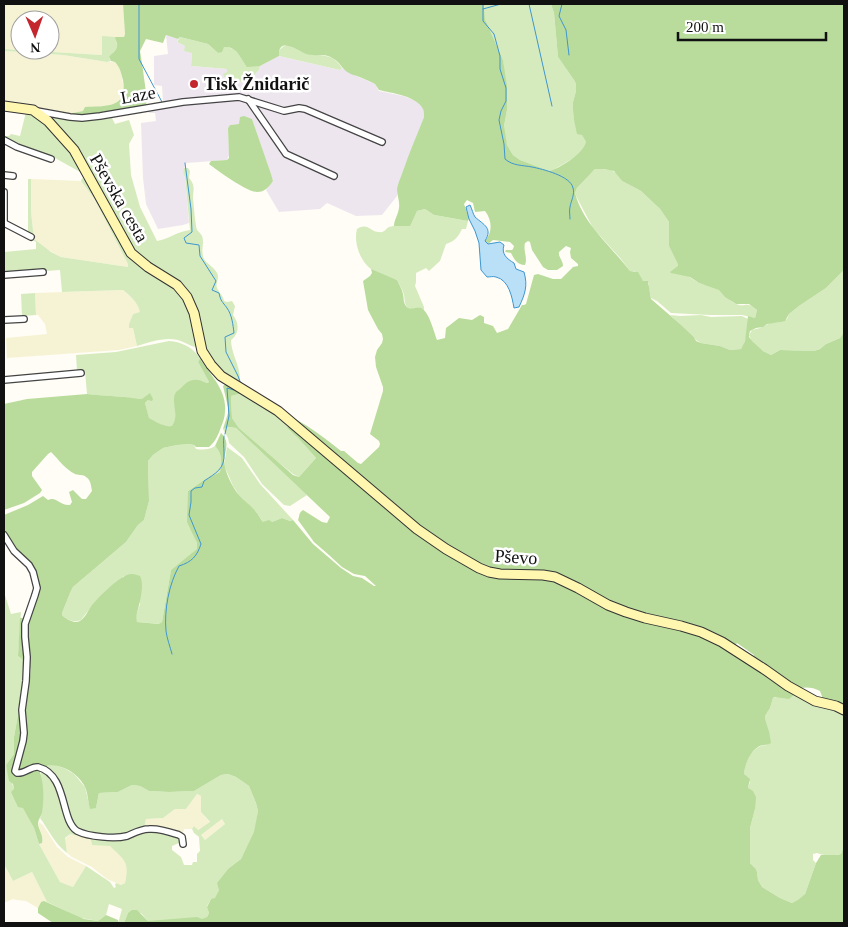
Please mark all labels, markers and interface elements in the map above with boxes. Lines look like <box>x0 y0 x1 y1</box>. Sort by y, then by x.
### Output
north arrow <box>10 10 60 60</box>
scale bar <box>678 10 826 42</box>
text: 200 m <box>686 19 724 35</box>
text: N <box>30 40 41 55</box>
place label: Tisk Žnidarič <box>204 73 309 94</box>
marker: Tisk Žnidarič <box>188 78 200 90</box>
street label: Laze <box>119 82 157 108</box>
street label: Pševska cesta <box>86 150 152 246</box>
street label: Pševo <box>494 546 538 568</box>

